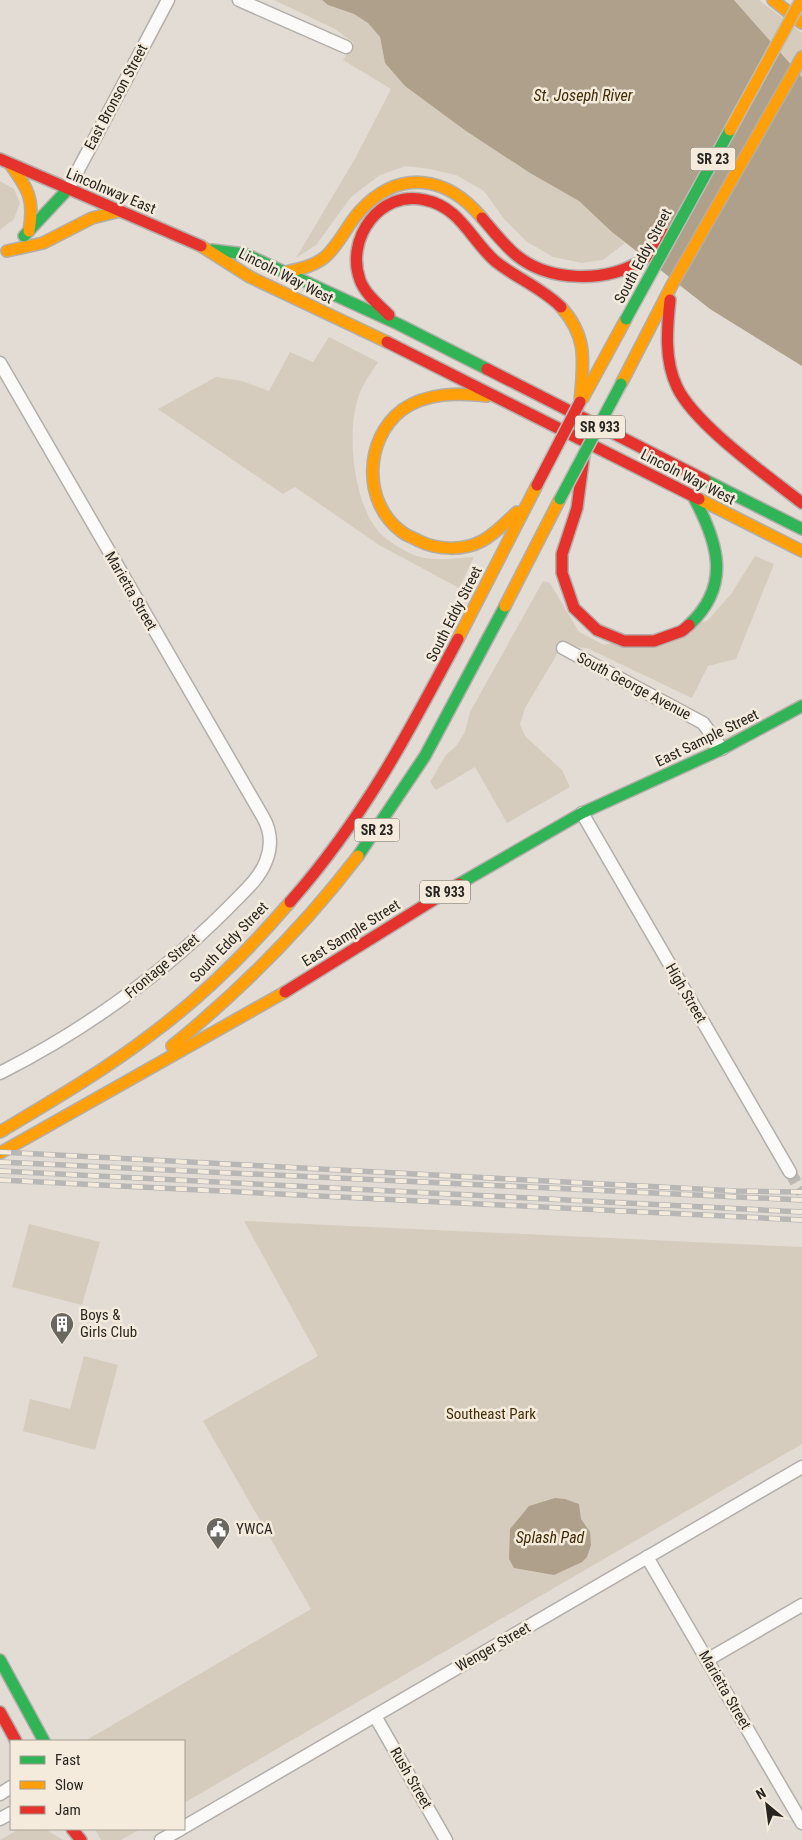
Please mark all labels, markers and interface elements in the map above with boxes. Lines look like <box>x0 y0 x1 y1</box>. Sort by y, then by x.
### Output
street label: East Bronson Street <box>81 41 151 153</box>
water label: St. Joseph River <box>533 86 634 105</box>
road number: SR 23 <box>690 148 736 170</box>
street label: Lincolnway East <box>64 164 158 218</box>
street label: South Eddy Street <box>610 206 676 306</box>
street label: Lincoln Way West <box>236 244 336 308</box>
road number: SR 933 <box>575 416 625 438</box>
street label: Lincoln Way West <box>638 445 738 509</box>
street label: Marietta Street <box>101 548 161 634</box>
street label: South Eddy Street <box>422 563 486 665</box>
street label: South George Avenue <box>574 648 694 724</box>
street label: East Sample Street <box>653 705 761 771</box>
road number: SR 23 <box>354 818 400 842</box>
road number: SR 933 <box>420 880 470 904</box>
street label: East Sample Street <box>299 896 403 970</box>
street label: South Eddy Street <box>186 898 272 986</box>
street label: Frontage Street <box>121 930 203 1002</box>
street label: High Street <box>662 960 710 1026</box>
place label: Boys & Girls Club <box>80 1306 137 1341</box>
building icon: Boys & Girls Club <box>49 1311 75 1345</box>
park label: Southeast Park <box>446 1405 536 1423</box>
public building icon: YWCA <box>205 1516 231 1550</box>
place label: YWCA <box>236 1520 273 1538</box>
water label: Splash Pad <box>516 1528 585 1547</box>
street label: Wenger Street <box>453 1618 533 1676</box>
street label: Marietta Street <box>695 1647 755 1733</box>
legend <box>10 1740 185 1830</box>
street label: Rush Street <box>386 1744 436 1812</box>
text: Fast <box>55 1751 80 1769</box>
text: Slow <box>55 1776 84 1794</box>
north arrow <box>742 1780 792 1830</box>
text: N <box>753 1785 768 1803</box>
text: Jam <box>55 1801 81 1819</box>

